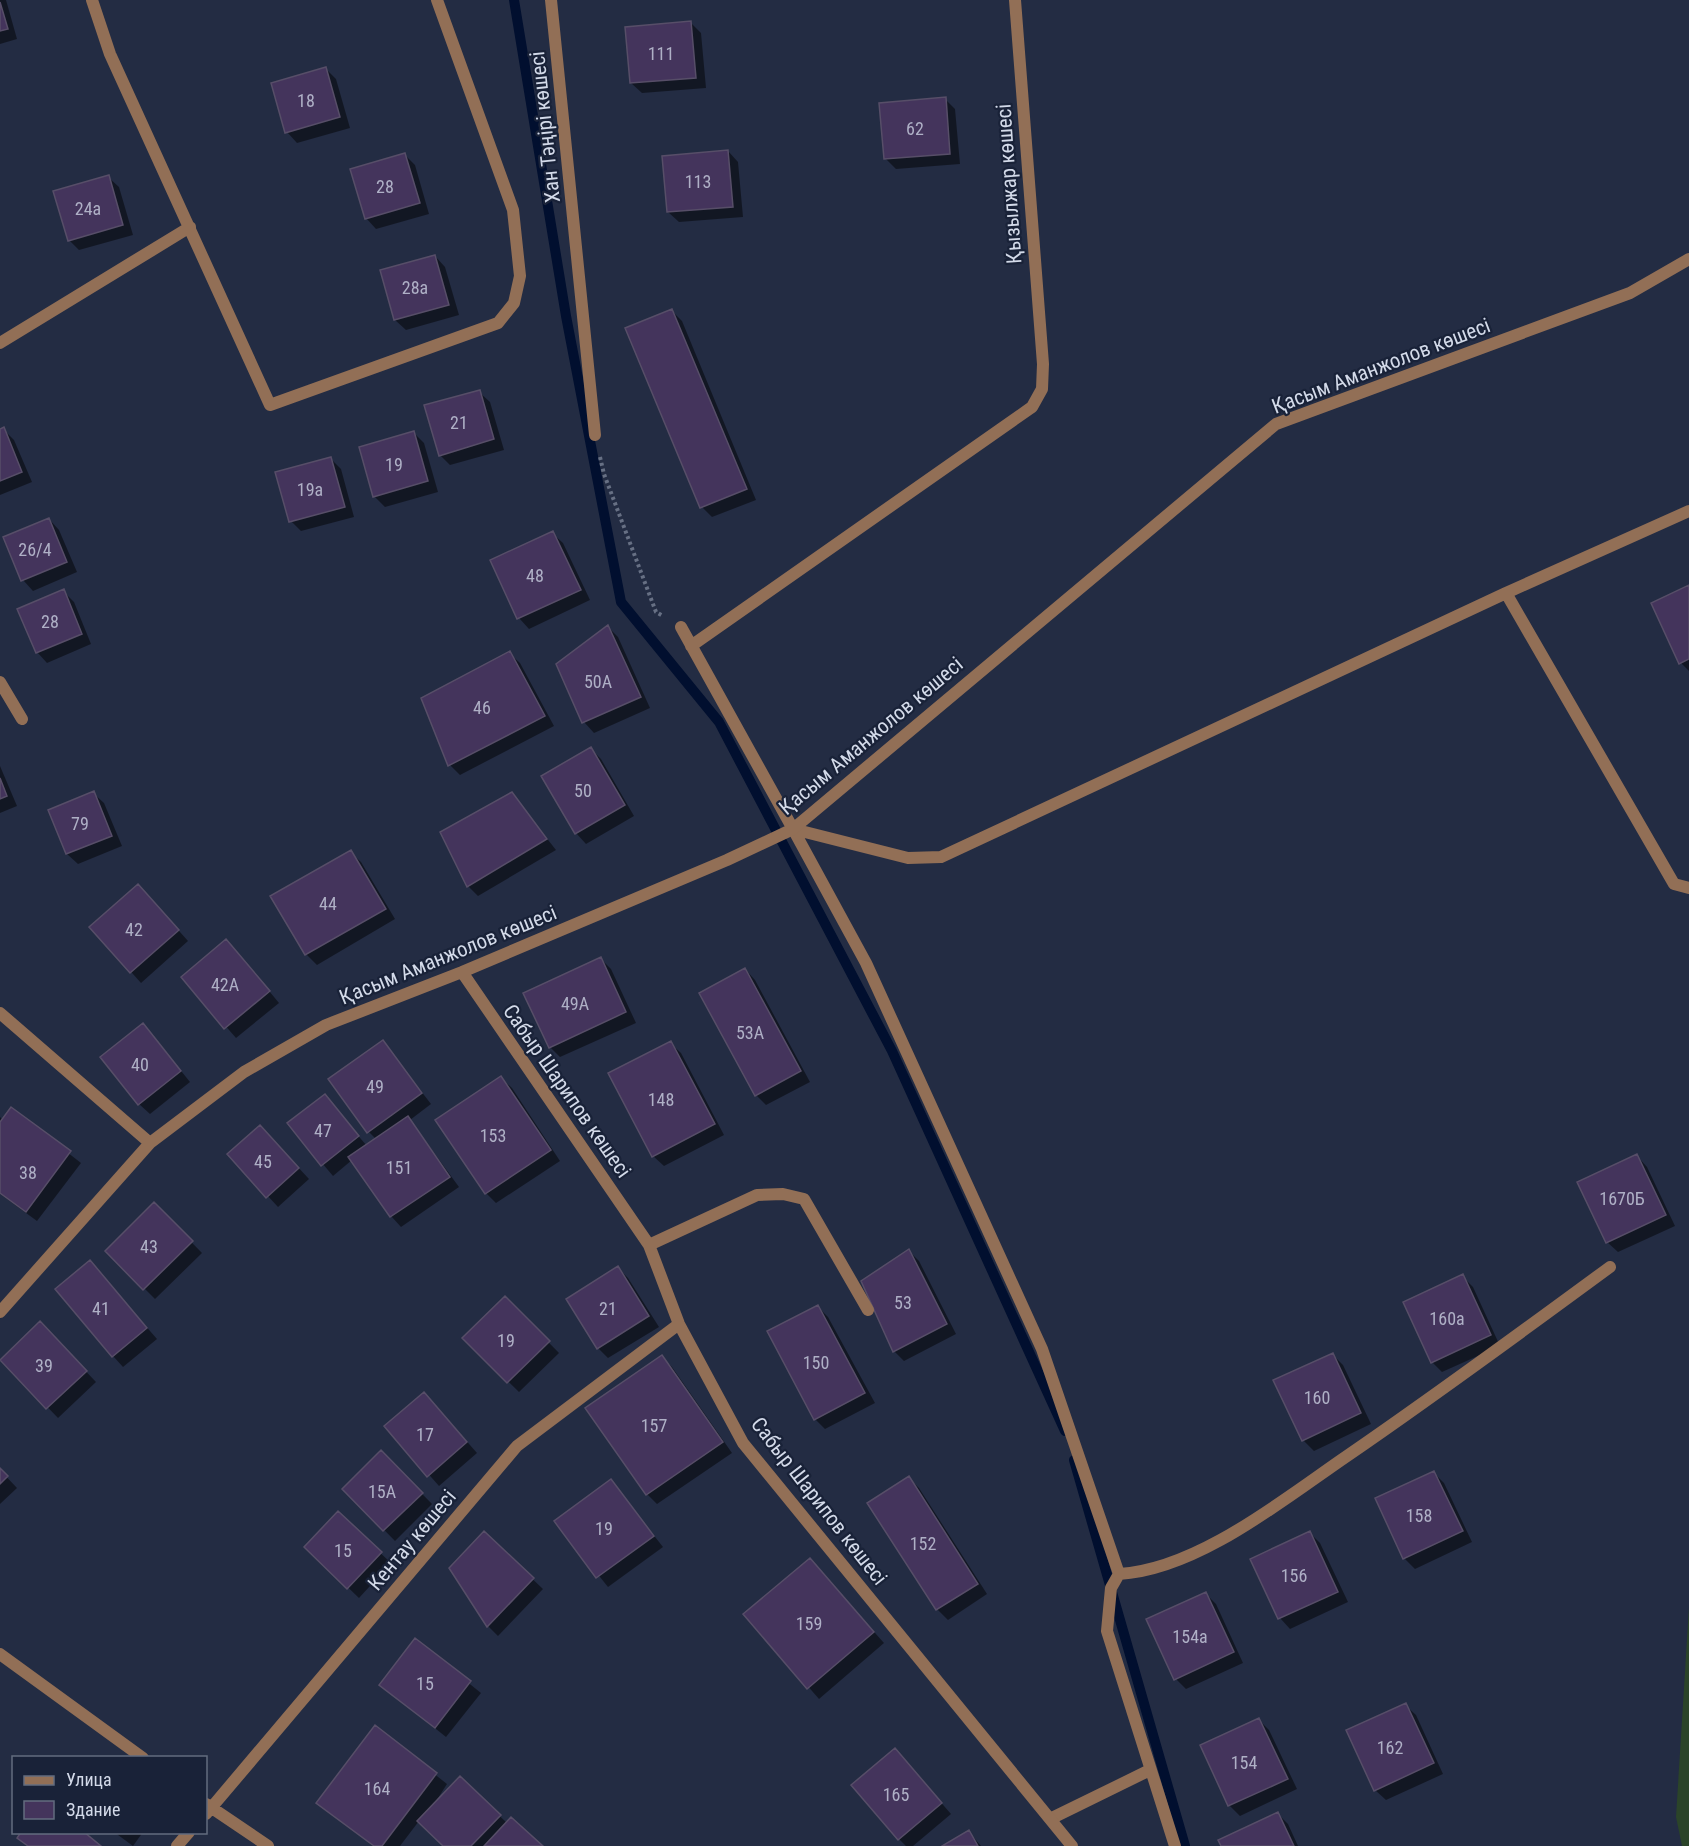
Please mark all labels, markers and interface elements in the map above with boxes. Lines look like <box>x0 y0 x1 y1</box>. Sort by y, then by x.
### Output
house number: 111 <box>648 43 674 64</box>
street label: Хан Тәңірі көшесі <box>525 50 565 204</box>
house number: 18 <box>297 90 315 111</box>
street label: Қызылжар көшесі <box>991 103 1027 265</box>
house number: 62 <box>906 118 924 139</box>
house number: 113 <box>685 171 711 192</box>
house number: 28 <box>376 176 394 197</box>
house number: 24а <box>75 198 101 219</box>
house number: 28а <box>402 277 428 298</box>
street label: Қасым Аманжолов көшесі <box>1268 313 1494 419</box>
house number: 21 <box>450 412 468 433</box>
house number: 19 <box>385 454 403 475</box>
house number: 19а <box>297 479 323 500</box>
house number: 26/4 <box>18 539 52 560</box>
house number: 48 <box>526 565 544 586</box>
house number: 28 <box>41 611 59 632</box>
street label: Қасым Аманжолов көшесі <box>774 652 968 820</box>
house number: 50А <box>584 671 613 692</box>
house number: 46 <box>473 697 491 718</box>
house number: 50 <box>574 780 592 801</box>
house number: 79 <box>71 813 89 834</box>
house number: 44 <box>319 893 337 914</box>
street label: Қасым Аманжолов көшесі <box>336 900 560 1010</box>
house number: 42 <box>125 919 143 940</box>
house number: 42А <box>211 974 240 995</box>
house number: 49А <box>561 993 590 1014</box>
street label: Сабыр Шарипов көшесі <box>498 1000 636 1182</box>
house number: 53А <box>736 1022 765 1043</box>
house number: 40 <box>131 1054 149 1075</box>
house number: 49 <box>366 1076 384 1097</box>
house number: 148 <box>648 1089 674 1110</box>
house number: 47 <box>314 1120 332 1141</box>
house number: 153 <box>480 1125 506 1146</box>
house number: 45 <box>254 1151 272 1172</box>
house number: 151 <box>386 1157 412 1178</box>
house number: 38 <box>19 1162 37 1183</box>
house number: 1670Б <box>1599 1188 1645 1209</box>
house number: 43 <box>140 1236 158 1257</box>
house number: 53 <box>894 1292 912 1313</box>
house number: 41 <box>92 1298 110 1319</box>
house number: 21 <box>599 1298 617 1319</box>
house number: 160а <box>1429 1308 1465 1329</box>
house number: 19 <box>497 1330 515 1351</box>
house number: 150 <box>803 1352 829 1373</box>
house number: 39 <box>35 1355 53 1376</box>
house number: 160 <box>1304 1387 1330 1408</box>
street label: Сабыр Шарипов көшесі <box>746 1412 892 1590</box>
house number: 157 <box>641 1415 667 1436</box>
house number: 17 <box>416 1424 434 1445</box>
house number: 15А <box>368 1481 397 1502</box>
street label: Кентау көшесі <box>363 1485 461 1595</box>
house number: 158 <box>1406 1505 1432 1526</box>
house number: 19 <box>595 1518 613 1539</box>
house number: 152 <box>910 1533 936 1554</box>
house number: 15 <box>334 1540 352 1561</box>
house number: 156 <box>1281 1565 1307 1586</box>
house number: 159 <box>796 1613 822 1634</box>
house number: 154а <box>1172 1626 1208 1647</box>
house number: 15 <box>416 1673 434 1694</box>
house number: 162 <box>1377 1737 1403 1758</box>
house number: 154 <box>1231 1752 1257 1773</box>
legend <box>12 1756 207 1834</box>
text: Улица <box>66 1769 112 1790</box>
house number: 164 <box>364 1778 390 1799</box>
house number: 165 <box>883 1784 909 1805</box>
text: Здание <box>66 1799 120 1820</box>

